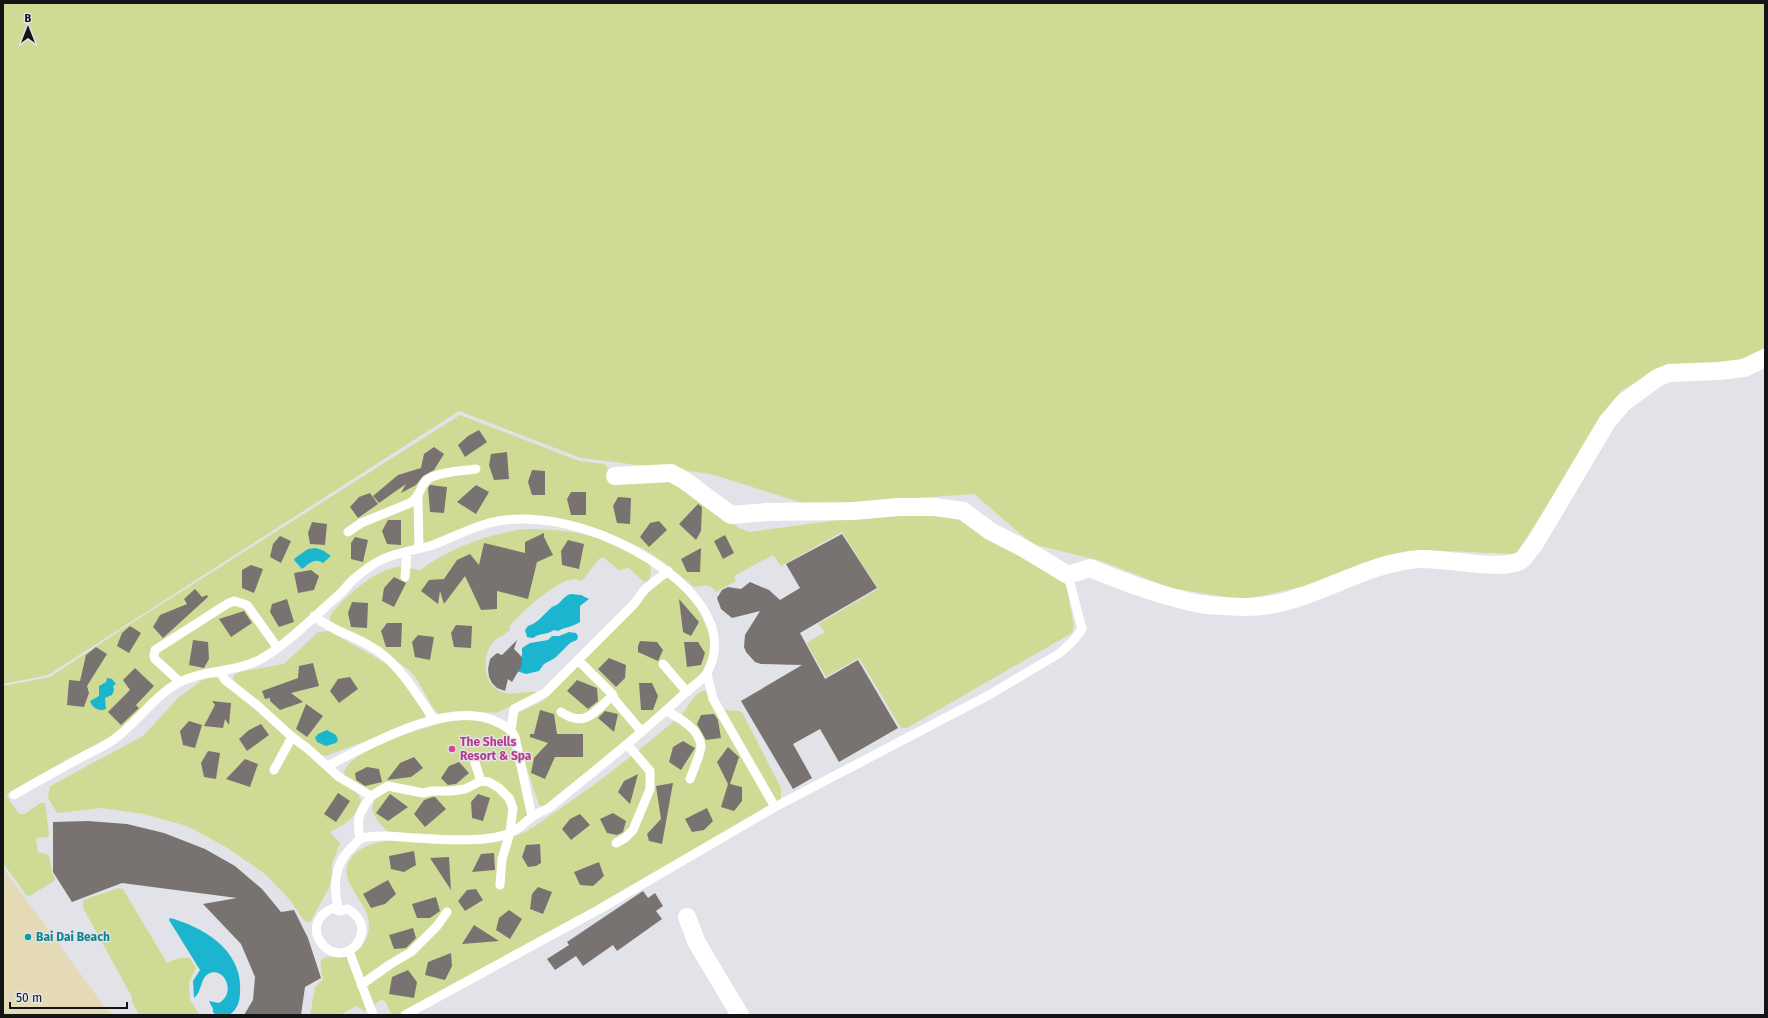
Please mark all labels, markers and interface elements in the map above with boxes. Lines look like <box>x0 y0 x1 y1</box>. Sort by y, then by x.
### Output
north arrow <box>8 8 48 48</box>
text: B <box>25 12 32 25</box>
place label: The Shells Resort & Spa <box>460 735 532 763</box>
marker: The Shells Resort & Spa <box>447 744 457 754</box>
place label: Bai Dai Beach <box>36 930 110 944</box>
marker: Bai Dai Beach <box>23 932 33 942</box>
scale bar <box>10 984 127 1010</box>
text: 50 m <box>16 991 42 1005</box>

